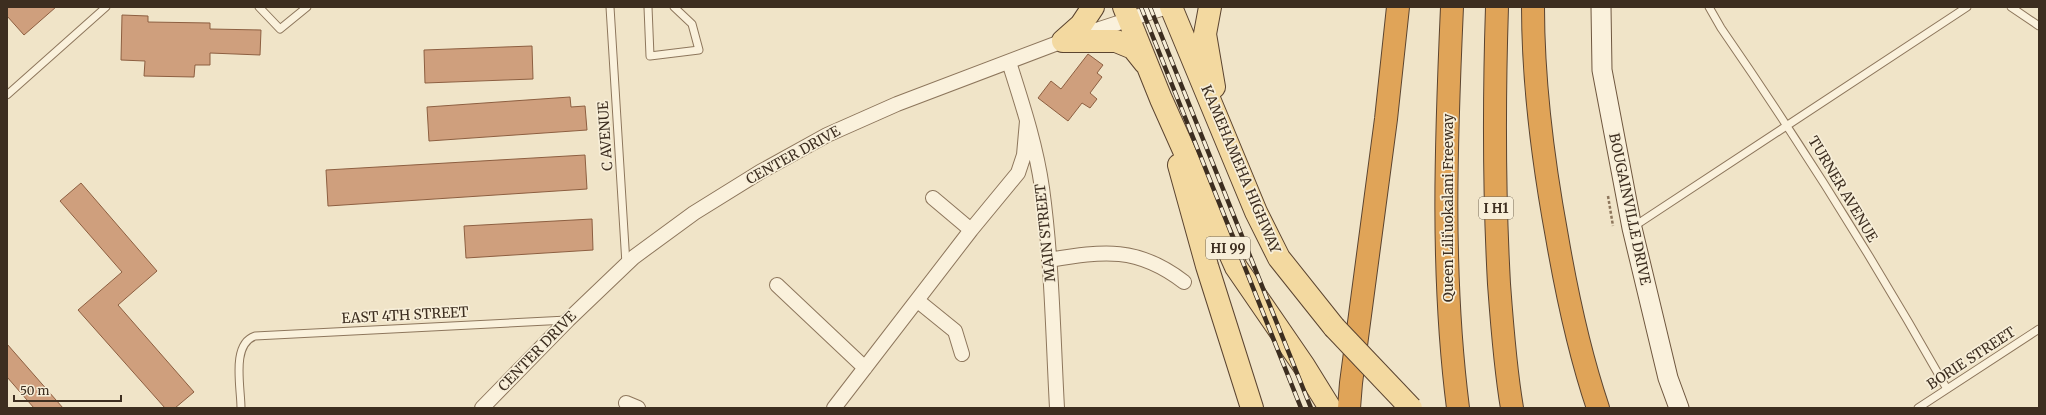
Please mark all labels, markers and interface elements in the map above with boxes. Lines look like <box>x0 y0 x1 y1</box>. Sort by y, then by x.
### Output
street label: KAMEHAMEHA HIGHWAY <box>1197 82 1285 257</box>
street label: C AVENUE <box>594 100 616 171</box>
street label: Queen Liliʻuokalani Freeway <box>1439 113 1457 302</box>
street label: CENTER DRIVE <box>743 122 843 188</box>
street label: BOUGAINVILLE DRIVE <box>1605 131 1655 287</box>
street label: TURNER AVENUE <box>1804 133 1882 245</box>
street label: MAIN STREET <box>1031 183 1059 283</box>
road number: I H1 <box>1479 197 1513 219</box>
road number: HI 99 <box>1206 237 1250 259</box>
street label: EAST 4TH STREET <box>341 303 469 327</box>
street label: CENTER DRIVE <box>494 307 580 395</box>
street label: BORIE STREET <box>1923 323 2019 393</box>
scale bar <box>14 377 121 403</box>
text: 50 m <box>20 383 49 398</box>

